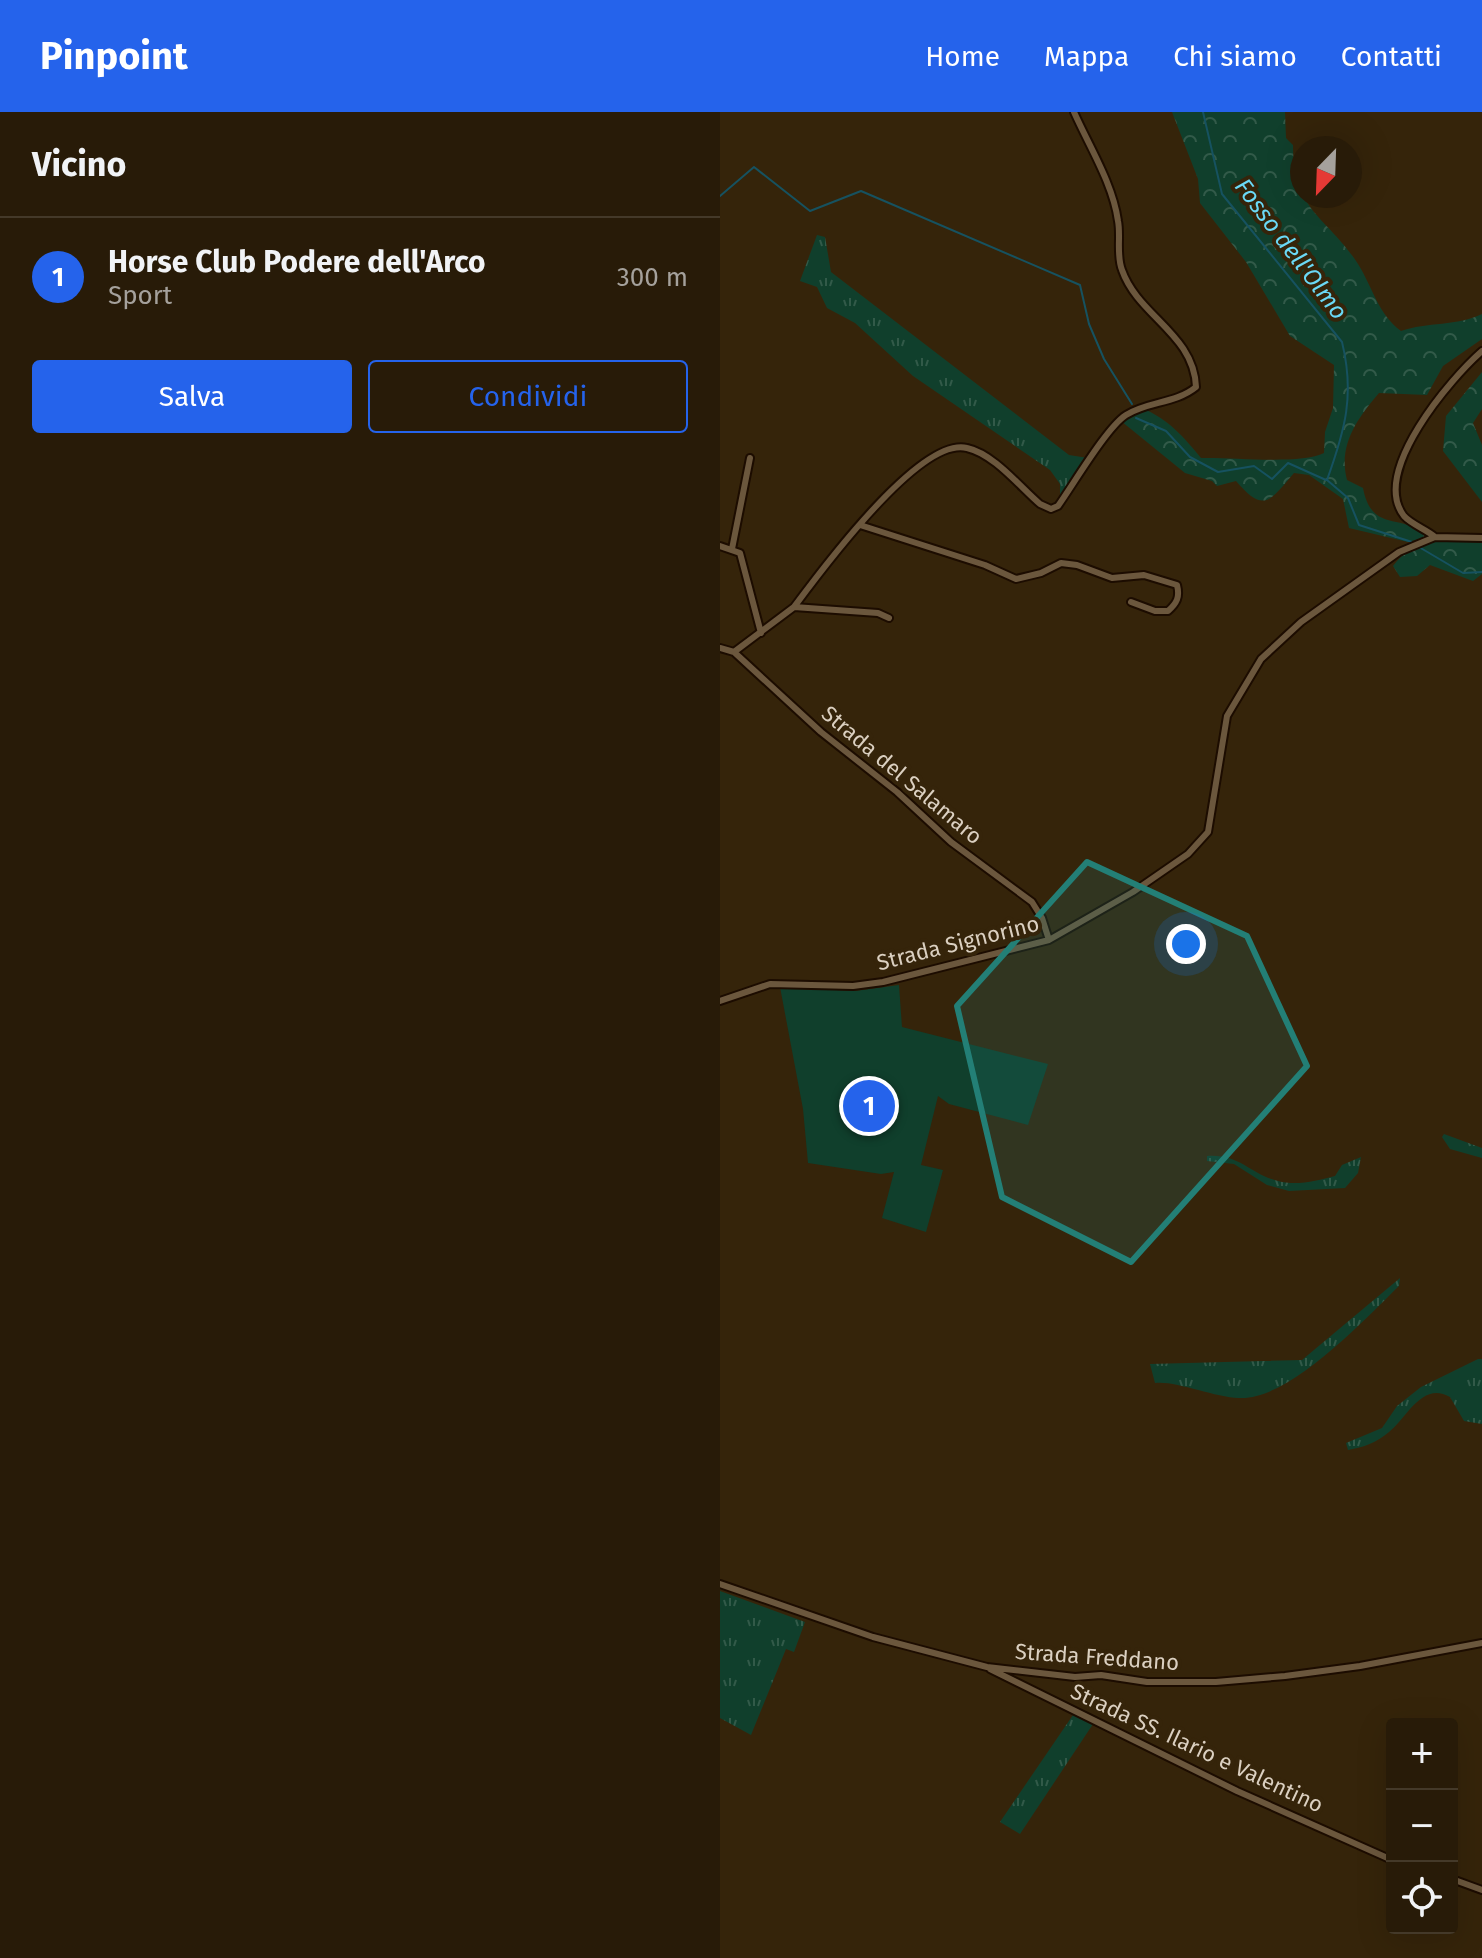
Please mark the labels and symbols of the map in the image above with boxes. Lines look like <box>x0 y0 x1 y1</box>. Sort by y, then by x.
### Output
north arrow <box>1290 136 1362 208</box>
water label: Fosso dell'Olmo <box>1229 173 1353 325</box>
street label: Strada del Salamaro <box>816 700 988 850</box>
street label: Strada Signorino <box>874 910 1042 976</box>
your location <box>1166 924 1206 964</box>
pin: 1 <box>843 1076 895 1136</box>
street label: Strada Freddano <box>1014 1638 1180 1676</box>
street label: Strada SS. Ilario e Valentino <box>1066 1678 1328 1818</box>

